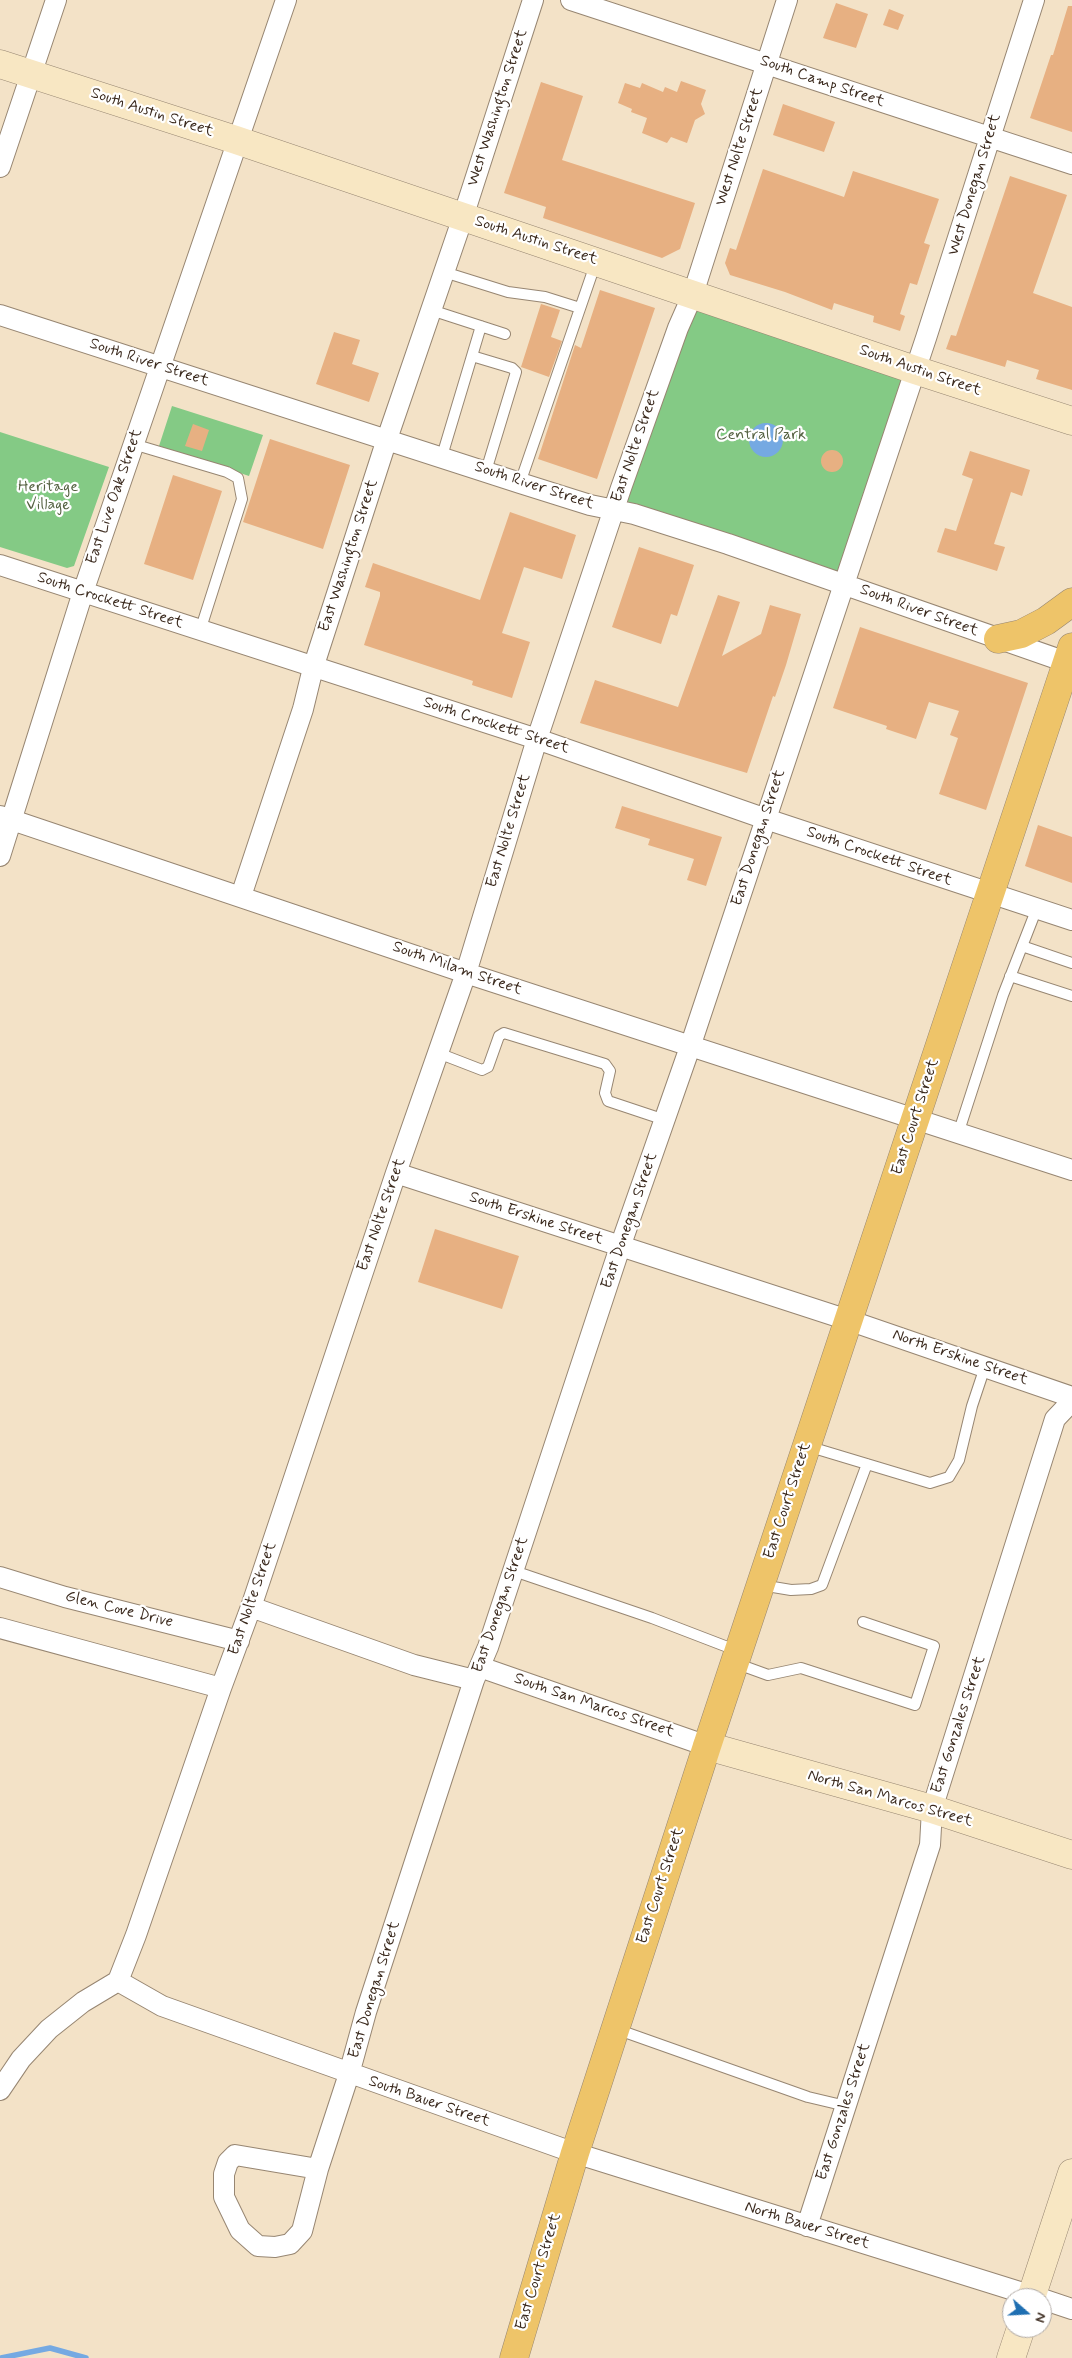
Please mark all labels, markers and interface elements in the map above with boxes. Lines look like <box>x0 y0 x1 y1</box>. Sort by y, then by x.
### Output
street label: West Washington Street <box>464 27 532 189</box>
street label: South Camp Street <box>757 52 887 112</box>
street label: South Austin Street <box>88 84 216 142</box>
street label: West Nolte Street <box>712 86 768 208</box>
street label: West Donegan Street <box>944 112 1006 258</box>
street label: South Austin Street <box>472 212 600 270</box>
street label: South River Street <box>87 335 211 391</box>
street label: South Austin Street <box>856 341 984 401</box>
street label: East Nolte Street <box>608 387 664 505</box>
park label: Central Park <box>716 426 806 446</box>
street label: East Live Oak Street <box>83 427 147 567</box>
street label: South River Street <box>472 458 596 514</box>
street label: East Washington Street <box>315 477 383 635</box>
park label: Heritage Village <box>18 478 78 516</box>
street label: South Crockett Street <box>34 568 186 634</box>
street label: South River Street <box>857 581 981 641</box>
street label: South Crockett Street <box>420 693 572 759</box>
street label: East Donegan Street <box>728 767 790 909</box>
street label: East Nolte Street <box>483 772 535 890</box>
street label: South Crockett Street <box>804 823 954 891</box>
street label: South Milam Street <box>390 938 524 1000</box>
street label: East Court Street <box>888 1056 944 1178</box>
street label: East Donegan Street <box>598 1150 662 1292</box>
street label: East Nolte Street <box>354 1156 410 1274</box>
street label: South Erskine Street <box>467 1188 605 1250</box>
street label: North Erskine Street <box>890 1326 1030 1390</box>
street label: East Court Street <box>760 1440 816 1562</box>
street label: East Donegan Street <box>469 1534 533 1676</box>
street label: East Nolte Street <box>225 1540 281 1658</box>
street label: Glen Cove Drive <box>63 1587 175 1633</box>
street label: East Gonzales Street <box>928 1654 990 1796</box>
street label: South San Marcos Street <box>511 1670 677 1742</box>
street label: North San Marcos Street <box>805 1766 975 1832</box>
street label: East Court Street <box>633 1825 689 1947</box>
street label: East Donegan Street <box>345 1919 405 2061</box>
street label: East Gonzales Street <box>813 2041 875 2183</box>
street label: South Bauer Street <box>366 2072 492 2132</box>
street label: North Bauer Street <box>742 2198 872 2254</box>
street label: East Court Street <box>512 2211 566 2333</box>
north arrow <box>1002 2288 1052 2338</box>
text: N <box>1030 2310 1050 2325</box>

